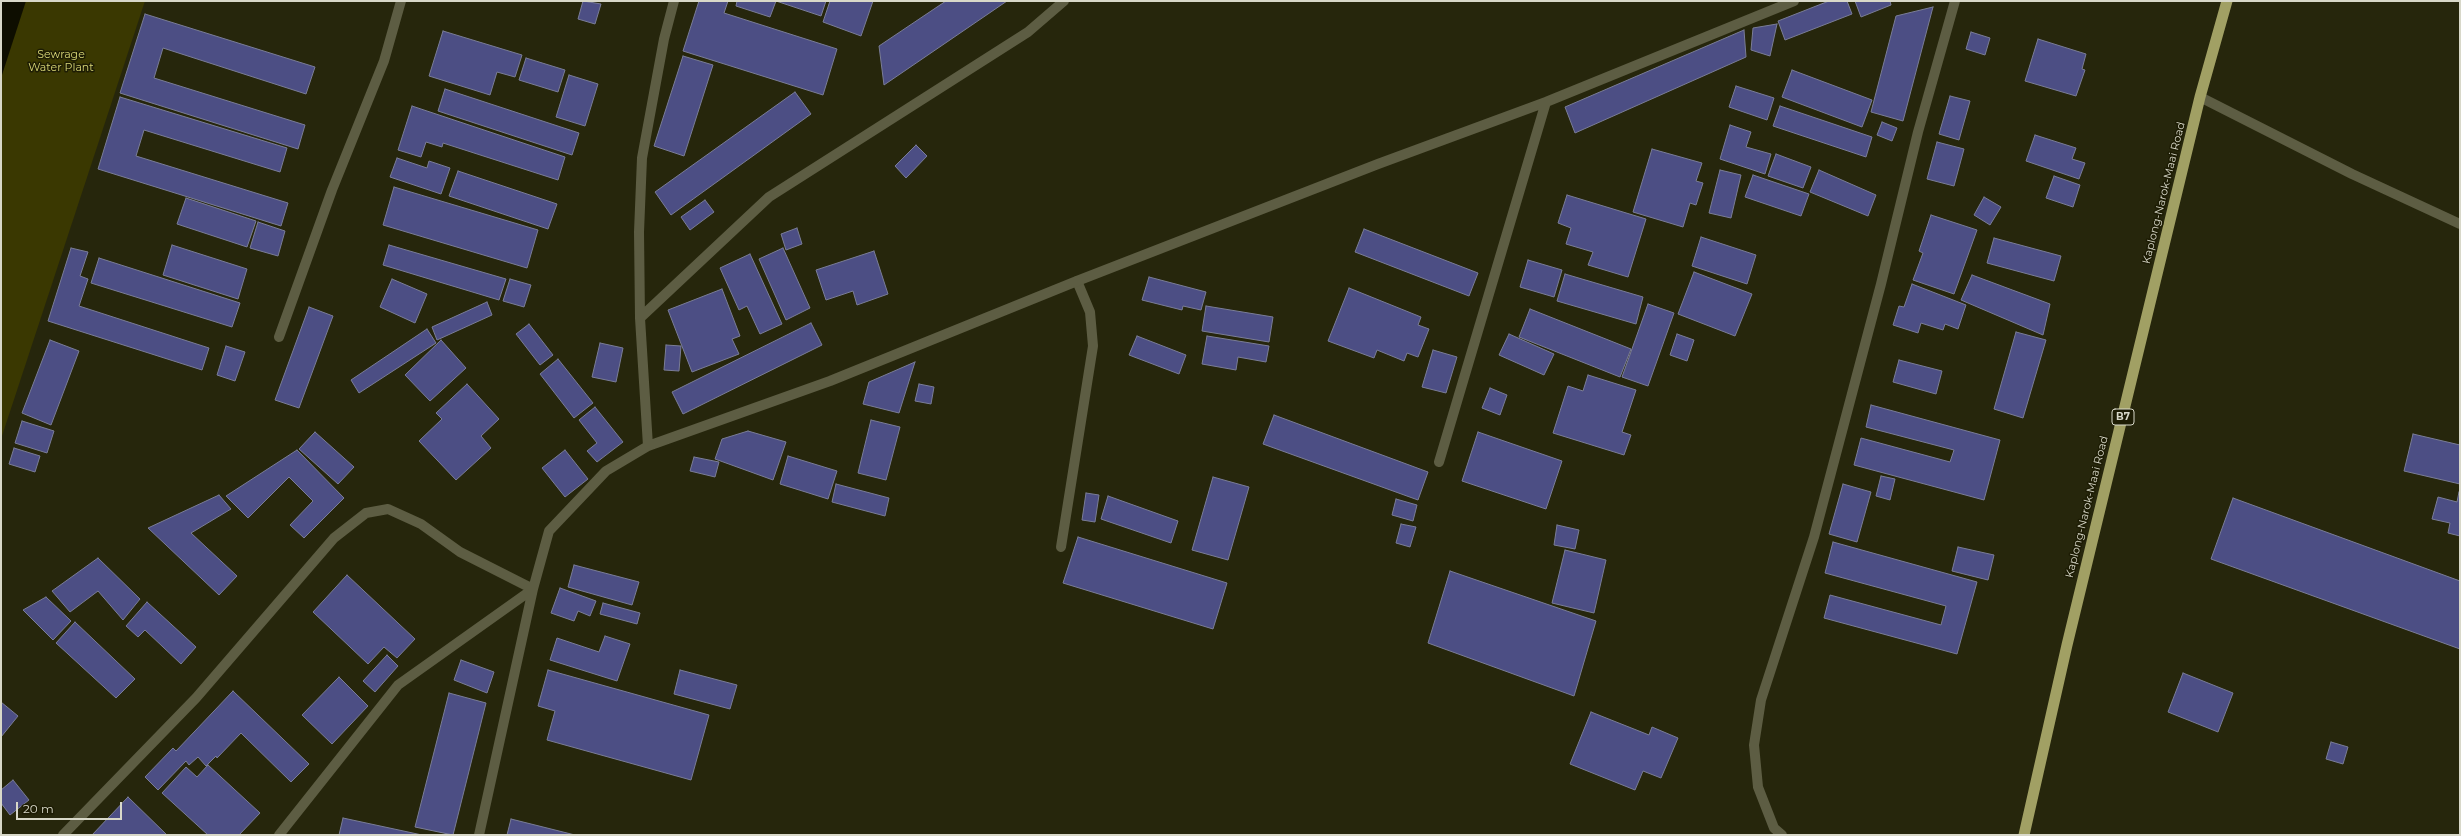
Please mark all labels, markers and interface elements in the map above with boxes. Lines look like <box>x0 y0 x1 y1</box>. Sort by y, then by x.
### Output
park label: Sewrage Water Plant <box>28 48 94 74</box>
street label: Kaplong-Narok-Maai Road <box>2140 121 2188 265</box>
road number: B7 <box>2112 409 2134 425</box>
street label: Kaplong-Narok-Maai Road <box>2063 435 2111 579</box>
scale bar <box>18 794 124 820</box>
text: 20 m <box>23 801 54 816</box>

